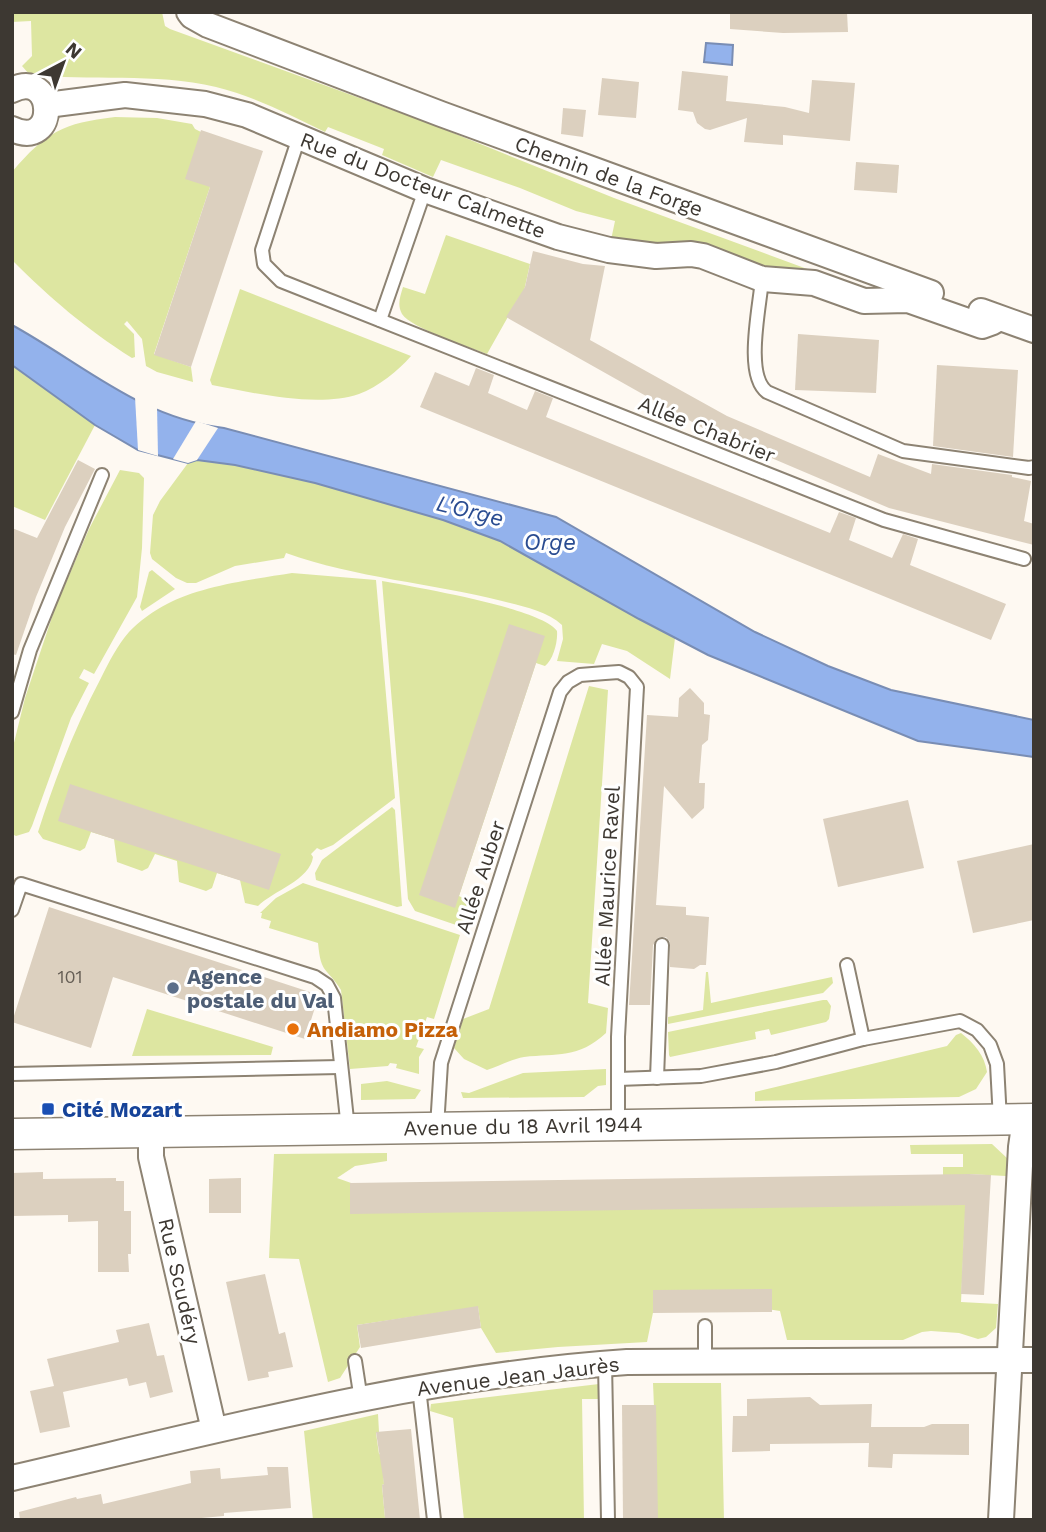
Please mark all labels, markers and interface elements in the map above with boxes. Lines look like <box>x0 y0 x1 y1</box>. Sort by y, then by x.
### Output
north arrow <box>28 28 98 98</box>
text: N <box>61 37 87 64</box>
street label: Rue du Docteur Calmette <box>297 127 549 243</box>
street label: Chemin de la Forge <box>512 130 706 222</box>
street label: Allée Chabrier <box>635 390 779 468</box>
water label: L'Orge <box>433 490 507 532</box>
water label: Orge <box>524 529 576 556</box>
street label: Allée Maurice Ravel <box>589 784 625 987</box>
street label: Allée Auber <box>450 817 510 937</box>
place label: Agence postale du Val <box>187 964 334 1013</box>
house number: 101 <box>57 966 83 987</box>
marker: Agence postale du Val <box>165 980 181 996</box>
place label: Andiamo Pizza <box>307 1017 459 1042</box>
marker: Andiamo Pizza <box>285 1021 301 1037</box>
place label: Cité Mozart <box>62 1097 182 1122</box>
marker: Cité Mozart <box>40 1101 56 1117</box>
street label: Avenue du 18 Avril 1944 <box>403 1111 643 1141</box>
street label: Rue Scudéry <box>153 1215 207 1347</box>
street label: Avenue Jean Jaurès <box>415 1351 621 1401</box>

